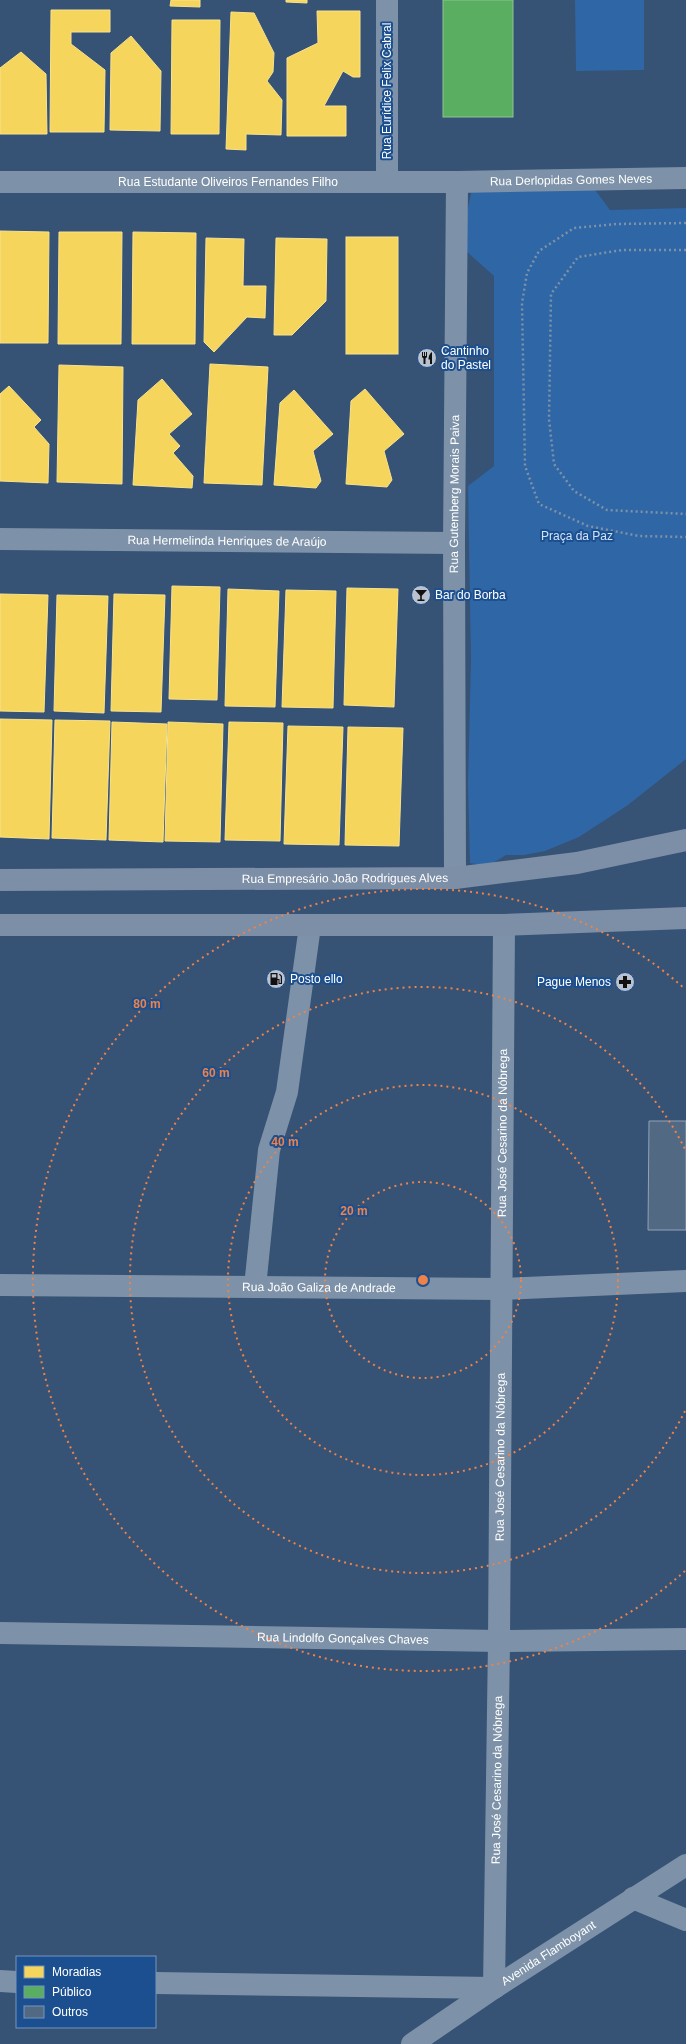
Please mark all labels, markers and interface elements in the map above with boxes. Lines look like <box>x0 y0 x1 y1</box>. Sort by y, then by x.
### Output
street label: Rua Eurídice Felix Cabral <box>380 23 394 159</box>
street label: Rua Derlopidas Gomes Neves <box>490 172 652 188</box>
street label: Rua Estudante Oliveiros Fernandes Filho <box>118 175 338 189</box>
place label: Cantinho do Pastel <box>441 344 491 372</box>
restaurant icon: Cantinho do Pastel <box>416 347 438 369</box>
street label: Rua Gutemberg Morais Paiva <box>447 414 462 573</box>
park label: Praça da Paz <box>541 529 613 543</box>
street label: Rua Hermelinda Henriques de Araújo <box>127 533 327 549</box>
bar icon: Bar do Borba <box>410 584 432 606</box>
place label: Bar do Borba <box>435 588 506 602</box>
street label: Rua Empresário João Rodrigues Alves <box>242 871 448 886</box>
fuel station icon: Posto ello <box>265 968 287 990</box>
pharmacy icon: Pague Menos <box>614 971 636 993</box>
place label: Posto ello <box>290 972 343 986</box>
place label: Pague Menos <box>537 975 611 989</box>
text: 80 m <box>133 997 161 1011</box>
street label: Rua José Cesarino da Nóbrega <box>495 1049 510 1217</box>
text: 60 m <box>202 1066 230 1080</box>
text: 40 m <box>271 1135 299 1149</box>
text: 20 m <box>340 1204 368 1218</box>
centre of rings <box>416 1273 430 1287</box>
street label: Rua João Galiza de Andrade <box>242 1280 396 1295</box>
street label: Rua José Cesarino da Nóbrega <box>493 1372 508 1541</box>
street label: Rua Lindolfo Gonçalves Chaves <box>257 1630 429 1647</box>
street label: Rua José Cesarino da Nóbrega <box>489 1695 505 1864</box>
street label: Avenida Flamboyant <box>499 1917 599 1988</box>
legend <box>16 1956 156 2028</box>
text: Moradias <box>52 1965 101 1979</box>
text: Público <box>52 1985 92 1999</box>
text: Outros <box>52 2005 88 2019</box>

